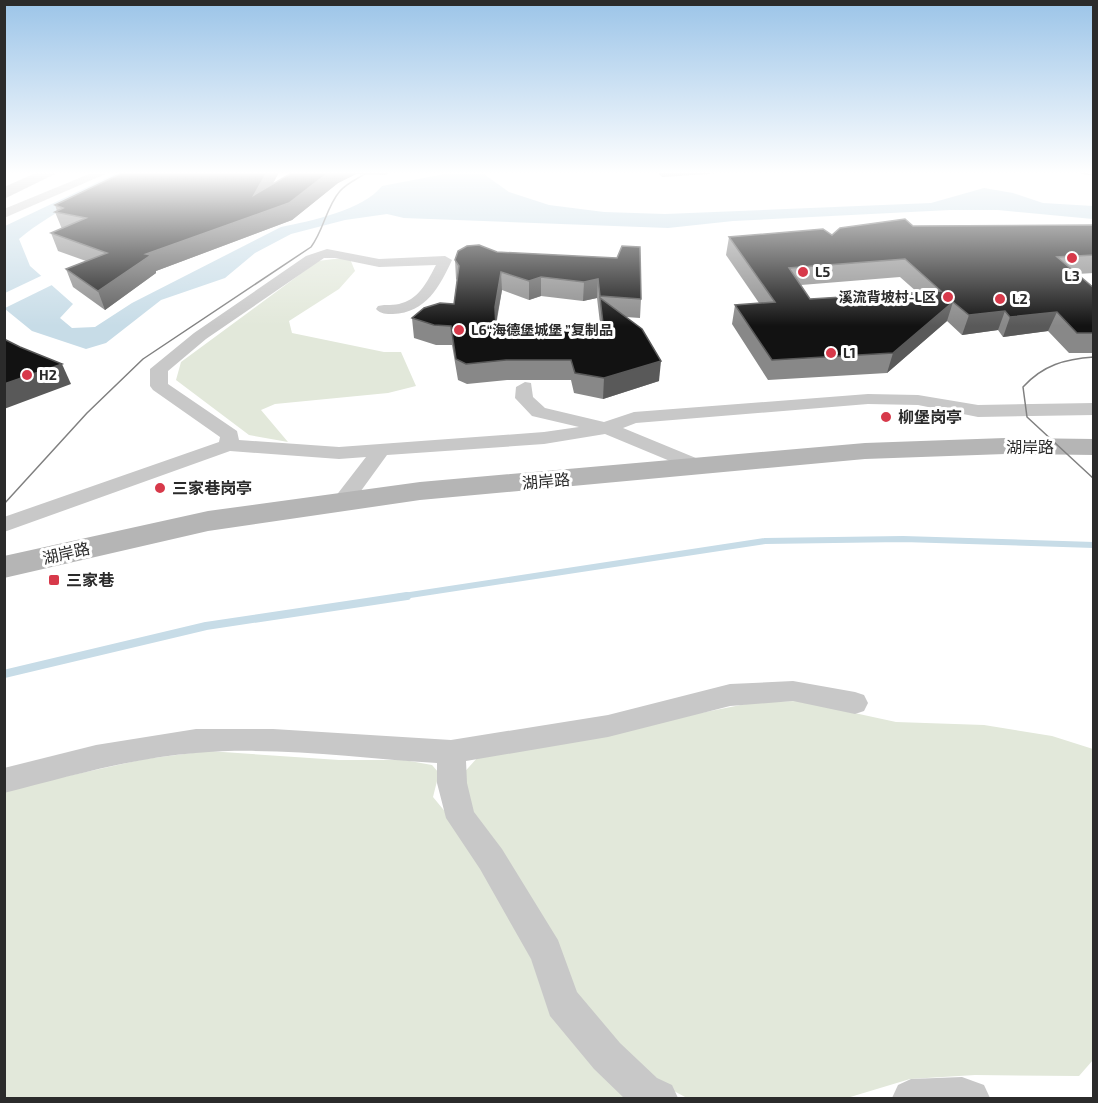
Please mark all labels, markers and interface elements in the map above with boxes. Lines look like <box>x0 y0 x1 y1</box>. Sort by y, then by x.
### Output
marker: L3 <box>1065 251 1079 265</box>
place label: L5 <box>815 263 831 280</box>
marker: L5 <box>796 265 810 279</box>
place label: L3 <box>1064 267 1080 284</box>
place label: 溪流背坡村-L区 <box>839 288 936 305</box>
marker: 溪流背坡村-L区 <box>941 290 955 304</box>
place label: L2 <box>1012 290 1028 307</box>
marker: L2 <box>993 292 1007 306</box>
place label: L6“海德堡城堡 ”复制品 <box>471 321 613 338</box>
marker: L6“海德堡城堡 ”复制品 <box>452 323 466 337</box>
place label: L1 <box>843 344 856 361</box>
marker: L1 <box>824 346 838 360</box>
place label: H2 <box>39 366 57 383</box>
marker: H2 <box>20 368 34 382</box>
place label: 柳堡岗亭 <box>898 407 962 426</box>
marker: 柳堡岗亭 <box>879 410 893 424</box>
street label: 湖岸路 <box>1006 437 1054 456</box>
street label: 湖岸路 <box>521 469 571 492</box>
place label: 三家巷岗亭 <box>172 478 252 497</box>
marker: 三家巷岗亭 <box>153 481 167 495</box>
street label: 湖岸路 <box>40 538 91 567</box>
place label: 三家巷 <box>66 570 115 589</box>
marker: 三家巷 <box>47 573 61 587</box>

